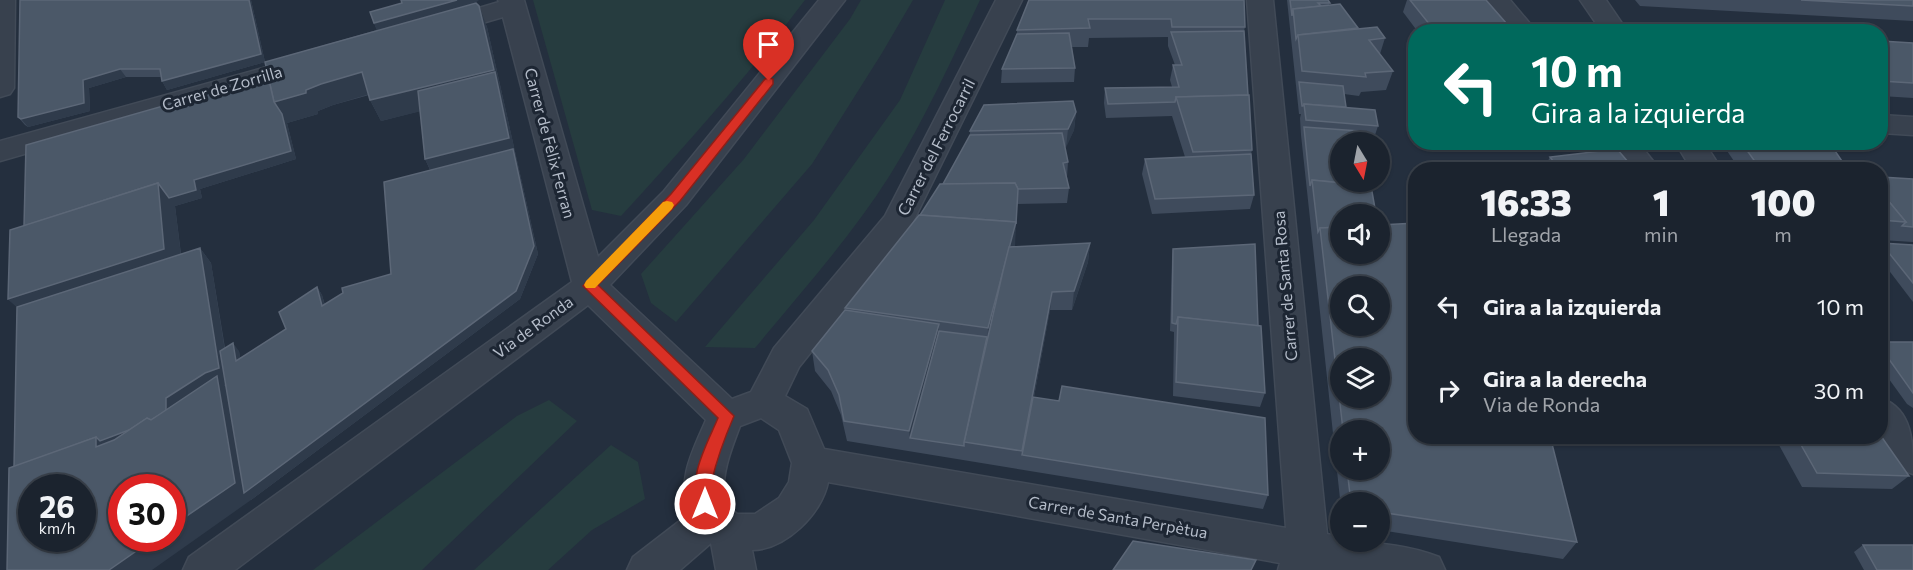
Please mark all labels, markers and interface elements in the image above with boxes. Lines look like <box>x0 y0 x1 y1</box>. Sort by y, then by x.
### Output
pin <box>743 19 794 81</box>
icon: arrive <box>752 28 785 61</box>
text: 10 m <box>1531 44 1623 96</box>
icon: left <box>1432 48 1510 126</box>
street label: Carrer de Zorrilla <box>160 61 284 114</box>
street label: Carrer de Fèlix Ferran <box>521 66 580 220</box>
street label: Carrer del Ferrocarril <box>893 75 978 218</box>
text: Gira a la izquierda <box>1531 96 1745 129</box>
north arrow <box>1330 132 1390 192</box>
map controls <box>1330 132 1390 552</box>
text: 16:33 <box>1480 179 1572 223</box>
text: 1 <box>1653 179 1670 223</box>
text: 100 <box>1750 179 1816 223</box>
button: sound <box>1330 204 1390 264</box>
street label: Carrer de Santa Rosa <box>1268 210 1301 362</box>
text: Llegada <box>1491 222 1561 246</box>
text: min <box>1644 222 1678 246</box>
text: m <box>1774 222 1792 246</box>
button: search <box>1330 276 1390 336</box>
icon: left <box>1432 290 1465 323</box>
street label: Via de Ronda <box>489 291 576 362</box>
text: Gira a la izquierda <box>1483 293 1661 320</box>
text: 10 m <box>1817 293 1864 320</box>
button: layers <box>1330 348 1390 408</box>
text: Gira a la derecha <box>1483 365 1647 392</box>
icon: right <box>1432 374 1465 407</box>
text: 30 m <box>1814 377 1864 404</box>
text: Via de Ronda <box>1483 392 1600 416</box>
button: + <box>1330 420 1390 480</box>
position arrow <box>673 472 737 536</box>
speed limit sign: 30 <box>108 474 186 552</box>
text: 26 <box>39 487 75 524</box>
street label: Carrer de Santa Perpètua <box>1027 491 1209 542</box>
button: − <box>1330 492 1390 552</box>
text: km/h <box>39 519 75 537</box>

